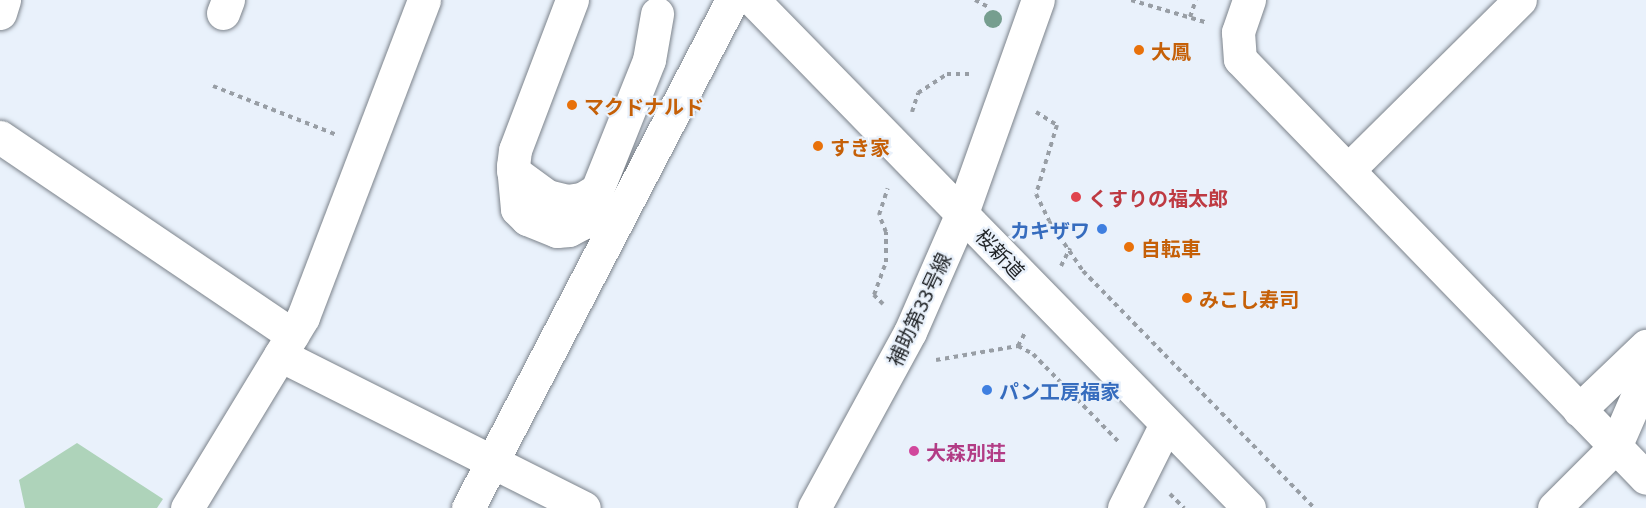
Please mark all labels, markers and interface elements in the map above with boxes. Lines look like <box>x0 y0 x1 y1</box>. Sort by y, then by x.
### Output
place label: 大鳳 <box>1151 38 1191 62</box>
marker: 大鳳 <box>1132 43 1146 57</box>
place label: マクドナルド <box>584 93 704 117</box>
marker: マクドナルド <box>565 98 579 112</box>
place label: すき家 <box>830 134 890 158</box>
marker: すき家 <box>811 139 825 153</box>
place label: くすりの福太郎 <box>1088 185 1228 209</box>
marker: くすりの福太郎 <box>1069 190 1083 204</box>
place label: カキザワ <box>1010 217 1090 241</box>
marker: カキザワ <box>1095 222 1109 236</box>
street label: 桜新道 <box>972 223 1030 283</box>
place label: 自転車 <box>1141 235 1201 259</box>
marker: 自転車 <box>1122 240 1136 254</box>
street label: 補助第33号線 <box>881 249 955 369</box>
place label: みこし寿司 <box>1199 286 1299 310</box>
marker: みこし寿司 <box>1180 291 1194 305</box>
place label: パン工房福家 <box>999 378 1119 402</box>
marker: パン工房福家 <box>980 383 994 397</box>
place label: 大森別荘 <box>926 439 1006 463</box>
marker: 大森別荘 <box>907 444 921 458</box>

